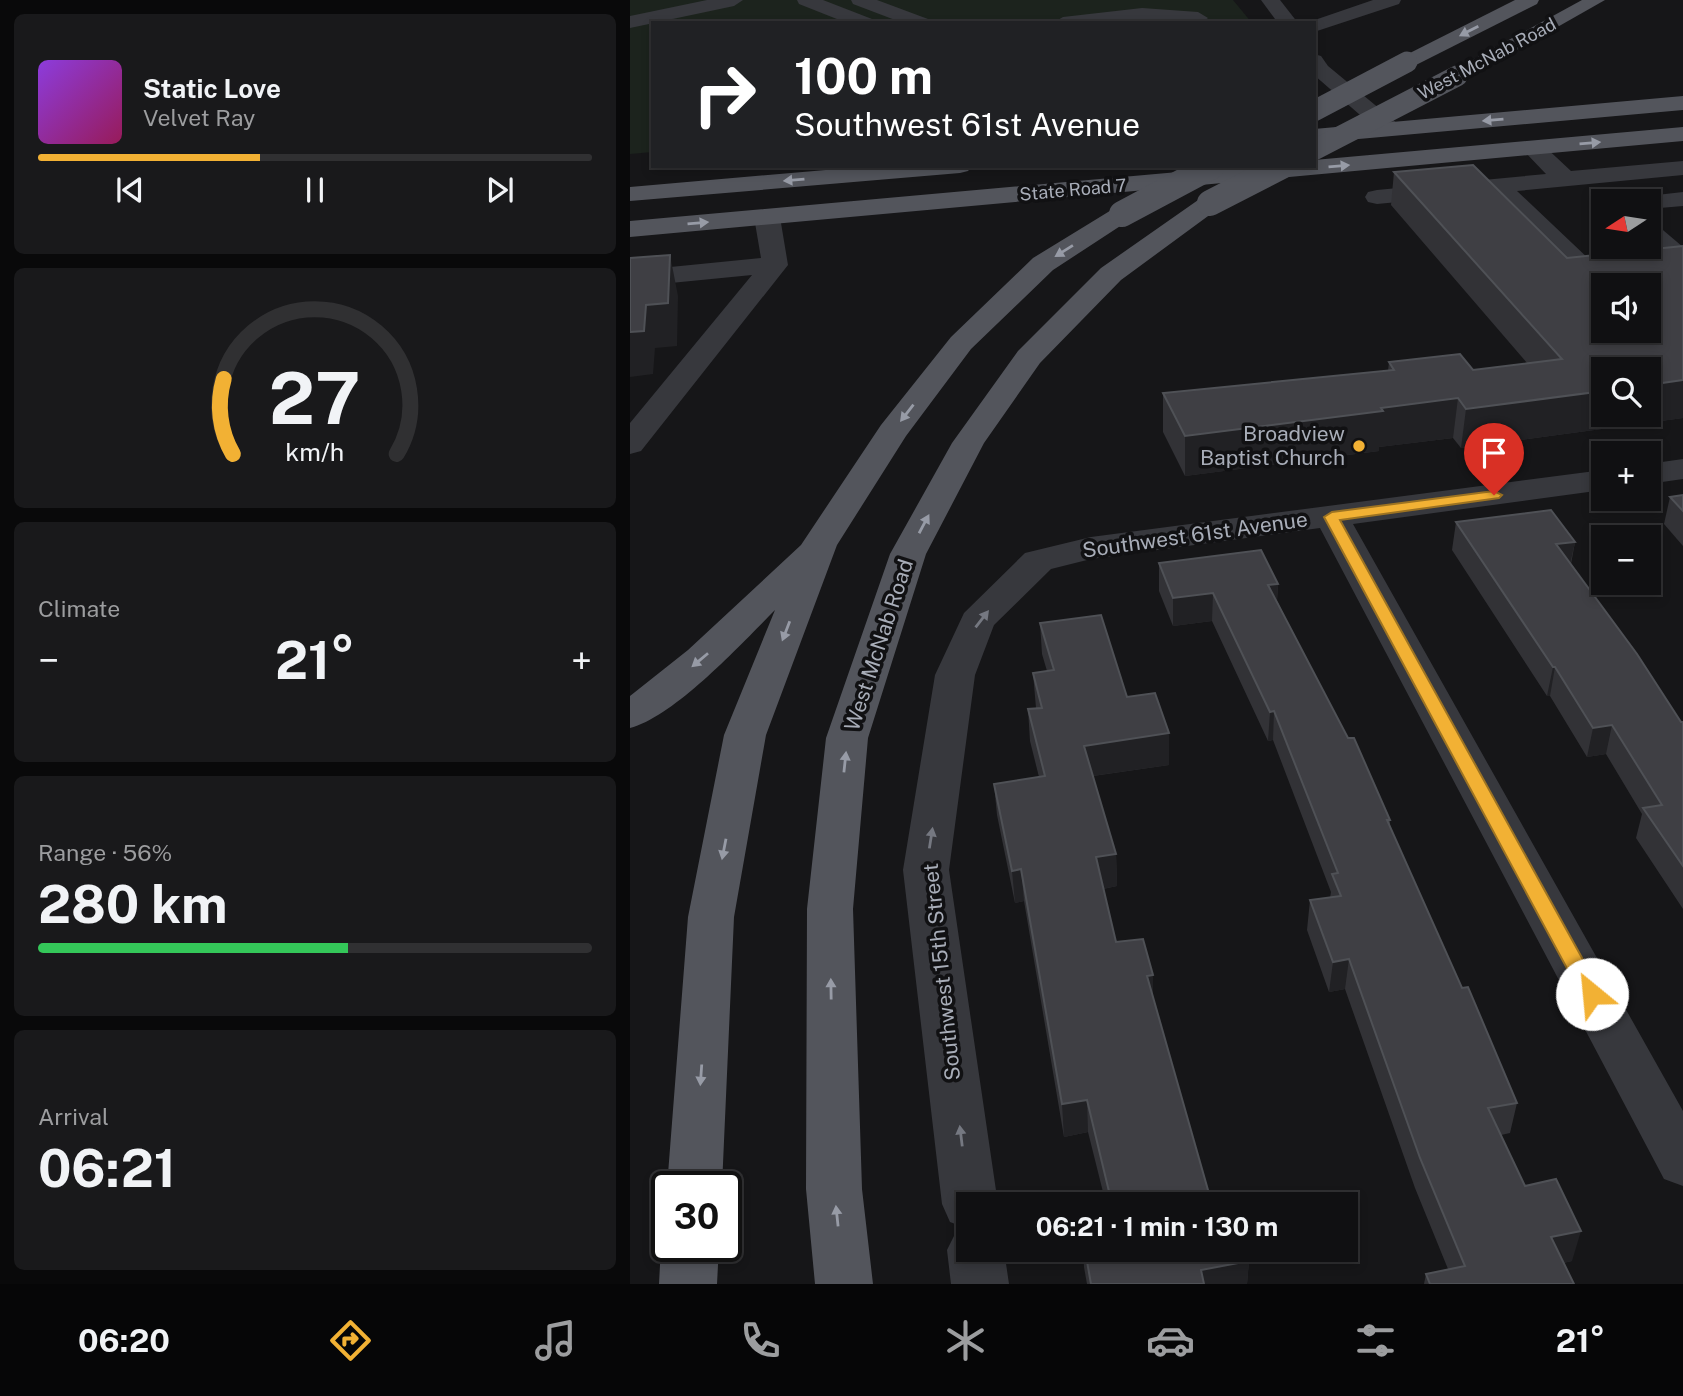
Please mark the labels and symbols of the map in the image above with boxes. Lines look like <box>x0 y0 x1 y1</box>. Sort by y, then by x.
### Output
street label: West McNab Road <box>1414 13 1559 104</box>
one-way arrow <box>1459 25 1479 36</box>
one-way arrow <box>1482 115 1504 126</box>
one-way arrow <box>1580 137 1602 148</box>
one-way arrow <box>1329 160 1351 171</box>
street label: State Road 7 <box>1019 174 1127 205</box>
one-way arrow <box>783 175 805 186</box>
north arrow <box>1591 189 1661 259</box>
one-way arrow <box>687 217 709 228</box>
one-way arrow <box>1055 244 1074 257</box>
one-way arrow <box>899 404 914 422</box>
place label: Broadview Baptist Church <box>1200 421 1345 470</box>
pin <box>1464 423 1524 495</box>
marker: Broadview Baptist Church <box>1351 438 1367 454</box>
street label: Southwest 61st Avenue <box>1081 506 1309 563</box>
one-way arrow <box>918 514 930 534</box>
street label: West McNab Road <box>839 556 918 734</box>
one-way arrow <box>974 610 989 628</box>
one-way arrow <box>780 621 791 642</box>
one-way arrow <box>691 652 709 668</box>
one-way arrow <box>840 751 851 773</box>
one-way arrow <box>926 827 937 849</box>
one-way arrow <box>718 838 729 860</box>
street label: Southwest 15th Street <box>918 862 965 1082</box>
position arrow <box>1555 957 1629 1031</box>
one-way arrow <box>826 978 837 1000</box>
one-way arrow <box>695 1064 706 1086</box>
one-way arrow <box>956 1125 967 1147</box>
speed limit sign: 30 <box>651 1171 742 1262</box>
one-way arrow <box>831 1205 842 1227</box>

